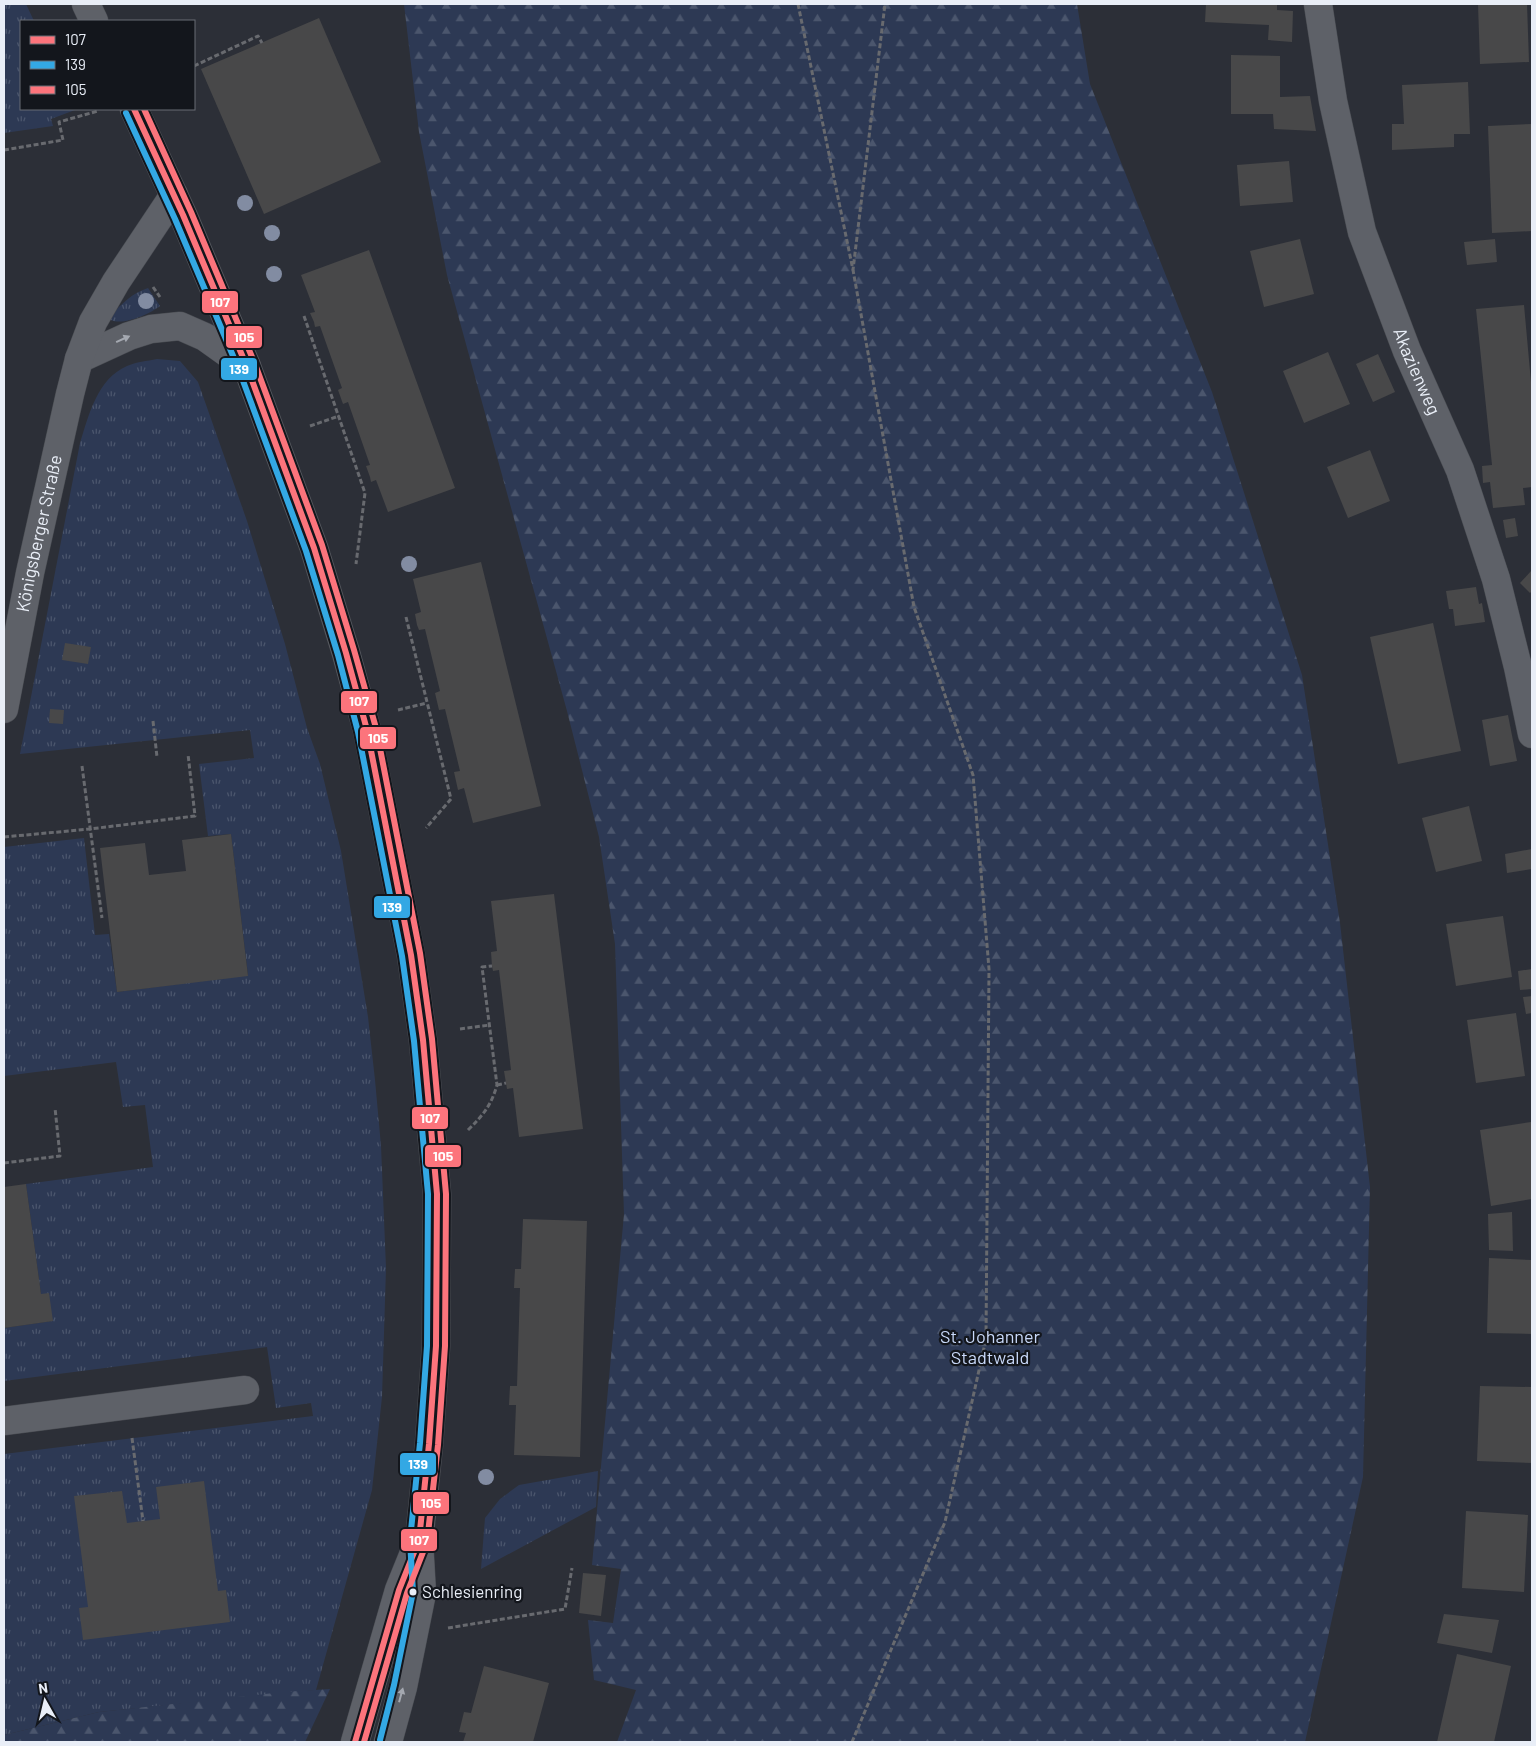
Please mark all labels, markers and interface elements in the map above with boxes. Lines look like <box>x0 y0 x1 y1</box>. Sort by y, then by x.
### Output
legend <box>20 20 195 110</box>
text: 107 <box>65 30 86 48</box>
text: 139 <box>65 55 86 73</box>
text: 105 <box>65 80 86 98</box>
line badge: 107 <box>201 290 239 314</box>
text: 107 <box>210 293 230 310</box>
street label: Akazienweg <box>1389 324 1446 418</box>
line badge: 105 <box>225 325 263 349</box>
text: 105 <box>234 328 255 345</box>
one-way arrow <box>116 334 130 342</box>
line badge: 139 <box>220 357 258 381</box>
text: 139 <box>229 360 249 377</box>
street label: Königsberger Straße <box>11 453 66 614</box>
line badge: 107 <box>340 690 378 714</box>
text: 107 <box>349 692 369 709</box>
line badge: 105 <box>359 726 397 750</box>
text: 105 <box>368 729 389 746</box>
line badge: 139 <box>373 895 411 919</box>
text: 139 <box>382 898 402 915</box>
line badge: 107 <box>411 1106 449 1130</box>
text: 107 <box>420 1109 440 1126</box>
line badge: 105 <box>424 1144 462 1168</box>
text: 105 <box>433 1147 454 1164</box>
park label: St. Johanner Stadtwald <box>940 1325 1041 1368</box>
line badge: 139 <box>399 1452 437 1476</box>
text: 139 <box>408 1455 428 1472</box>
line badge: 105 <box>412 1491 450 1515</box>
text: 105 <box>421 1494 442 1511</box>
line badge: 107 <box>400 1528 438 1552</box>
text: 107 <box>409 1531 429 1548</box>
place label: Schlesienring <box>422 1581 522 1601</box>
marker: Schlesienring <box>408 1587 418 1597</box>
north arrow <box>20 1676 70 1726</box>
text: N <box>37 1679 49 1697</box>
one-way arrow <box>397 1688 405 1703</box>

